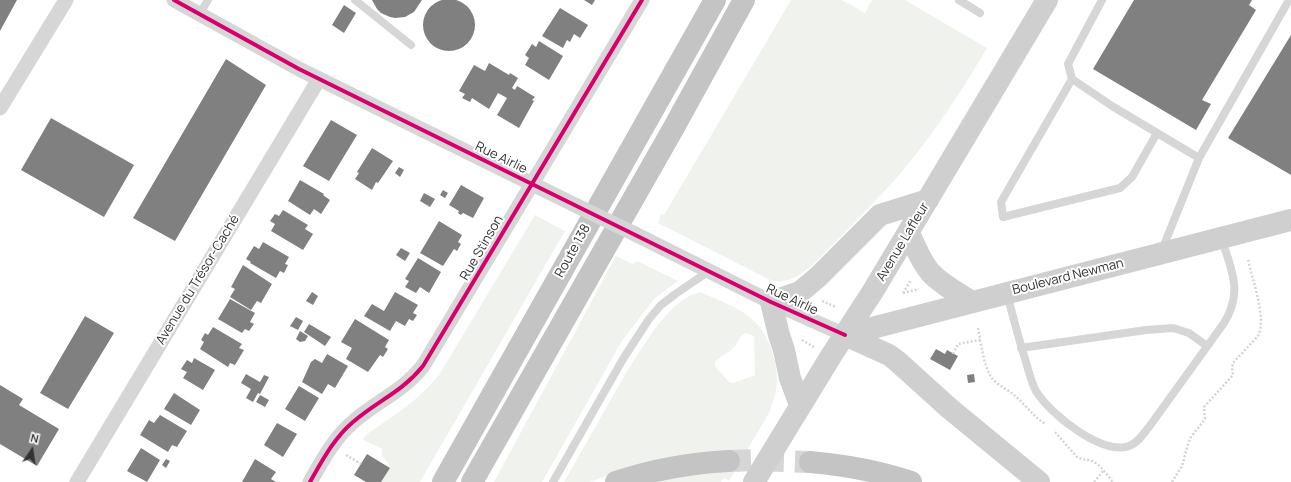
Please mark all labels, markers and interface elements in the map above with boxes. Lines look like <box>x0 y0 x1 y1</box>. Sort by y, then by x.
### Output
street label: Rue Airlie <box>473 139 529 177</box>
street label: Avenue Lafleur <box>873 200 933 284</box>
street label: Avenue du Trésor-Caché <box>153 212 243 348</box>
street label: Rue Stinson <box>457 213 507 283</box>
street label: Route 138 <box>552 222 594 280</box>
street label: Boulevard Newman <box>1011 256 1125 298</box>
street label: Rue Airlie <box>763 281 821 319</box>
north arrow <box>12 430 52 470</box>
text: N <box>29 430 40 446</box>

